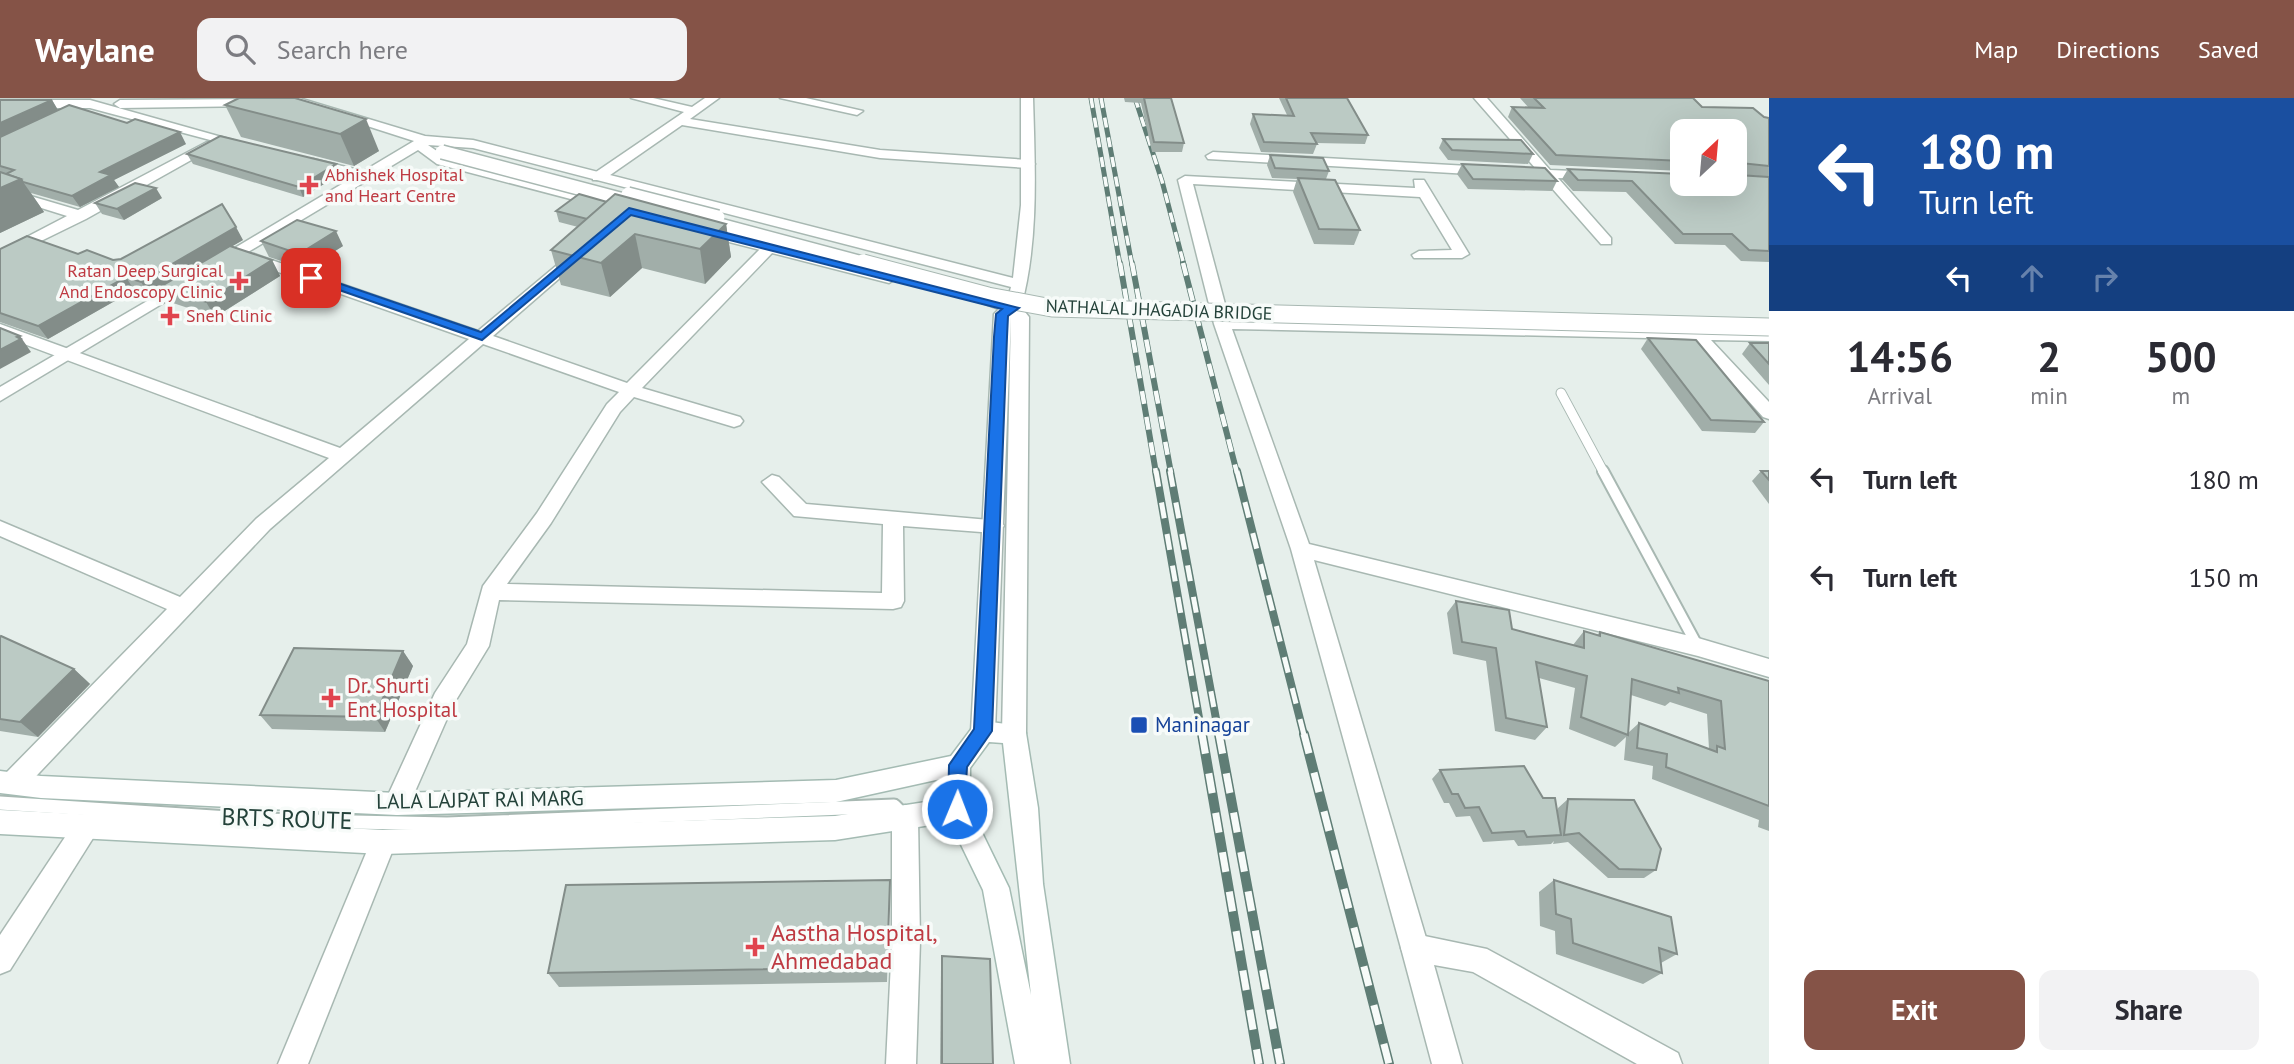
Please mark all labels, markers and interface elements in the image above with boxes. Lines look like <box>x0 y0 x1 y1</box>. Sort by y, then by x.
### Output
search box <box>197 18 687 81</box>
text: Waylane <box>35 28 155 71</box>
icon: search <box>221 30 259 68</box>
text: Search here <box>277 33 408 66</box>
text: Map <box>1974 34 2018 65</box>
text: Directions <box>2056 34 2160 65</box>
text: Saved <box>2198 34 2259 65</box>
north arrow <box>1670 119 1746 196</box>
map controls <box>1670 119 1747 196</box>
text: 180 m <box>1919 119 2054 183</box>
icon: left <box>1804 126 1895 217</box>
place label: Abhishek Hospital and Heart Centre <box>325 163 464 207</box>
marker: Abhishek Hospital and Heart Centre <box>299 175 319 195</box>
text: Turn left <box>1919 181 2034 223</box>
pin <box>281 248 341 308</box>
place label: Ratan Deep Surgical And Endoscopy Clinic <box>59 259 224 303</box>
icon: arrive <box>292 259 330 297</box>
icon: left <box>1940 259 1978 297</box>
icon: ahead <box>2013 259 2051 297</box>
icon: right <box>2086 259 2124 297</box>
marker: Ratan Deep Surgical And Endoscopy Clinic <box>229 271 249 291</box>
street label: NATHALAL JHAGADIA BRIDGE <box>1045 294 1273 325</box>
place label: Sneh Clinic <box>186 304 272 327</box>
marker: Sneh Clinic <box>160 306 180 326</box>
text: 14:56 <box>1846 329 1953 384</box>
text: 2 <box>2037 329 2061 384</box>
text: 500 <box>2145 329 2217 384</box>
text: Arrival <box>1867 381 1932 410</box>
text: min <box>2030 381 2068 410</box>
text: m <box>2172 381 2190 410</box>
icon: left <box>1804 460 1842 498</box>
text: Turn left <box>1863 463 1957 496</box>
text: 180 m <box>2188 463 2259 496</box>
icon: left <box>1804 558 1842 596</box>
text: Turn left <box>1863 561 1957 594</box>
text: 150 m <box>2188 561 2259 594</box>
place label: Dr. Shurti Ent Hospital <box>347 672 457 723</box>
marker: Dr. Shurti Ent Hospital <box>321 688 341 708</box>
place label: Maninagar <box>1155 711 1250 738</box>
marker: Maninagar <box>1129 715 1149 735</box>
position arrow <box>920 772 994 846</box>
street label: LALA LAJPAT RAI MARG <box>376 784 584 815</box>
street label: BRTS ROUTE <box>221 801 353 836</box>
place label: Aastha Hospital, Ahmedabad <box>771 917 938 976</box>
marker: Aastha Hospital, Ahmedabad <box>745 937 765 957</box>
button: Exit <box>1804 970 2025 1050</box>
button: Share <box>2039 970 2259 1050</box>

